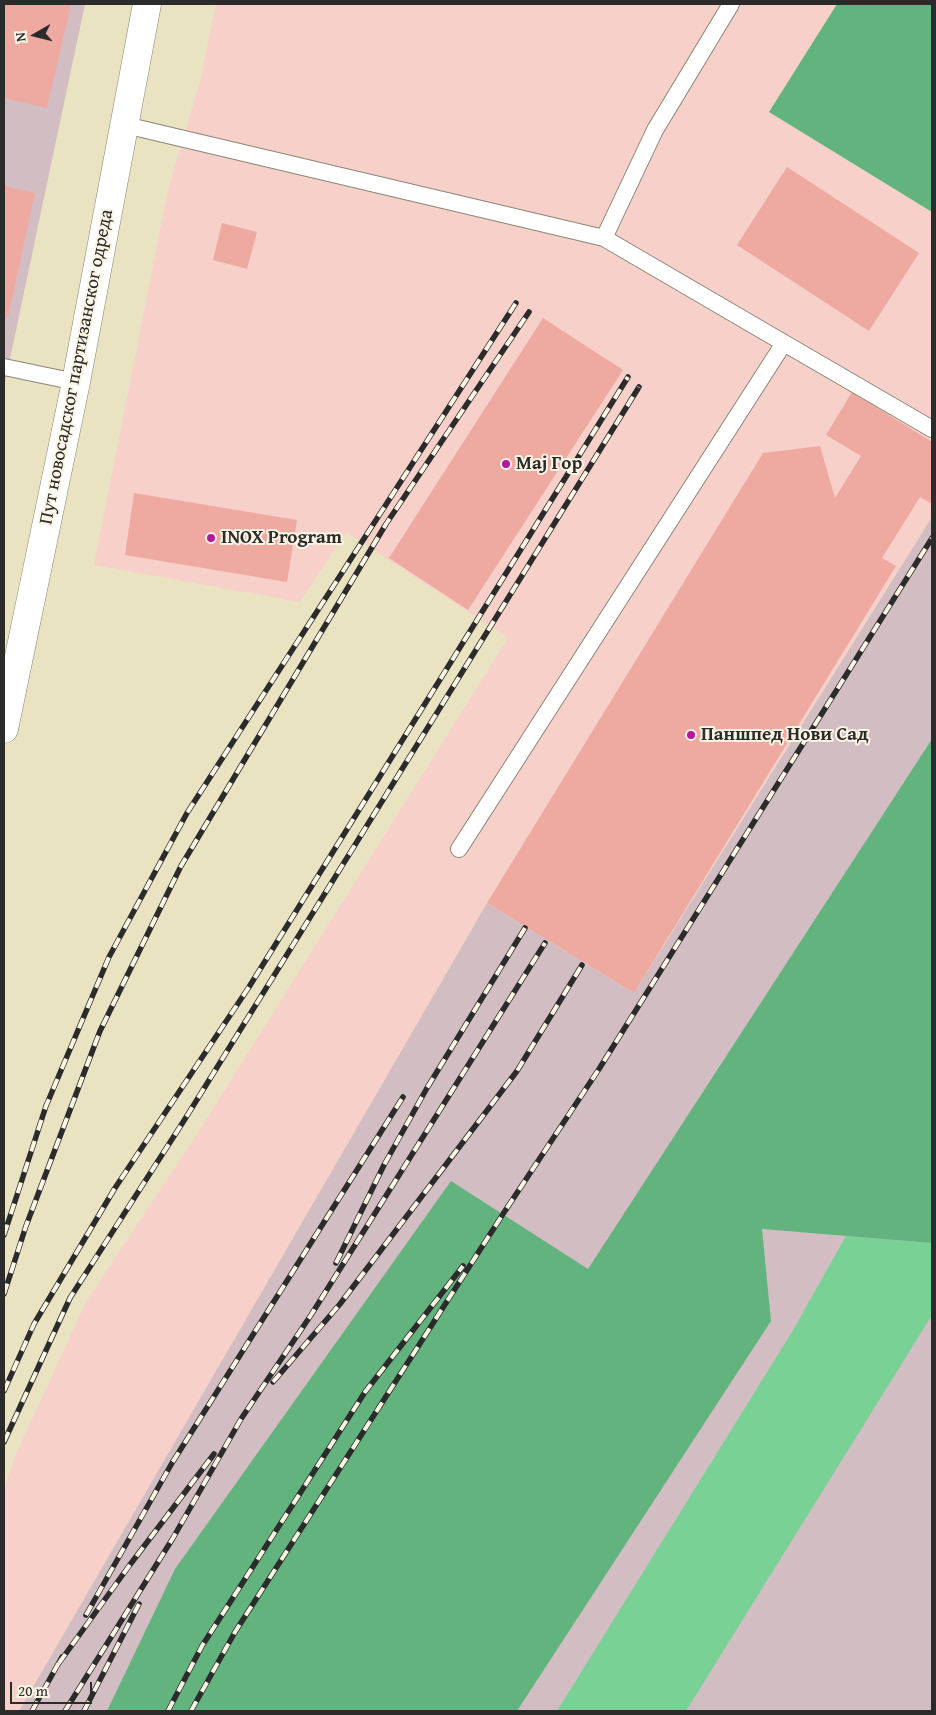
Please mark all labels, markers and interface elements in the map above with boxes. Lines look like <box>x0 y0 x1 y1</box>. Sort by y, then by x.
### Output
north arrow <box>10 10 60 60</box>
text: N <box>10 31 31 43</box>
street label: Пут новосадског партизанског одреда <box>35 207 119 527</box>
place label: Мај Гор <box>516 453 582 475</box>
marker: Мај Гор <box>500 458 512 470</box>
place label: INOX Program <box>221 527 342 549</box>
marker: INOX Program <box>205 532 217 544</box>
place label: Паншпед Нови Сад <box>701 724 869 746</box>
marker: Паншпед Нови Сад <box>685 729 697 741</box>
scale bar <box>12 1672 95 1704</box>
text: 20 m <box>18 1680 48 1701</box>

